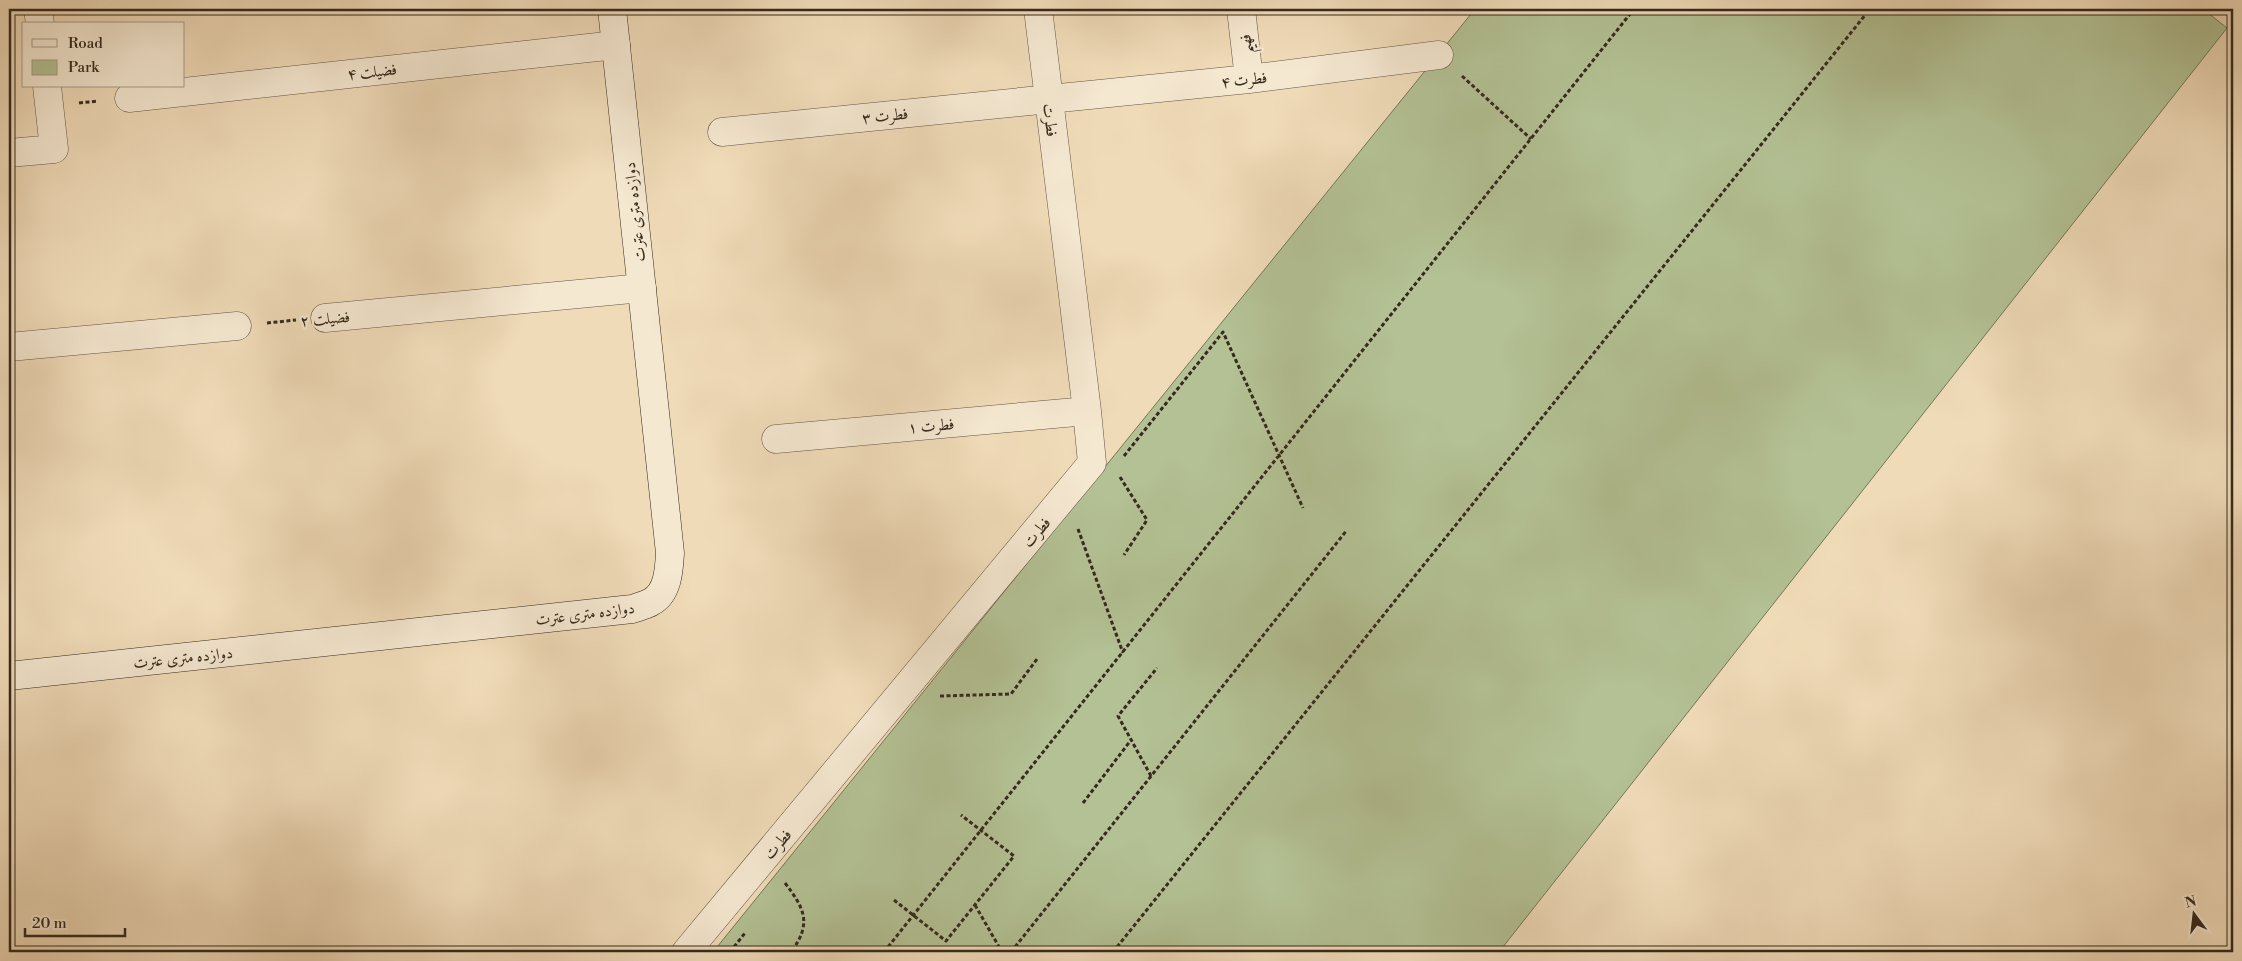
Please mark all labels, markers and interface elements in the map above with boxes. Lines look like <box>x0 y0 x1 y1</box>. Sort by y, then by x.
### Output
legend <box>22 22 185 88</box>
street label: فهیم <box>1235 32 1263 55</box>
text: Road <box>68 34 103 53</box>
text: Park <box>68 58 100 77</box>
street label: فضیلت ۴ <box>346 59 398 85</box>
street label: فطرت ۴ <box>1220 68 1268 92</box>
street label: فطرت <box>1038 102 1062 138</box>
street label: فطرت ۳ <box>861 104 909 128</box>
street label: دوازده متری عترت <box>620 161 650 263</box>
street label: فضیلت ۲ <box>299 307 351 331</box>
street label: فطرت ۱ <box>907 414 955 438</box>
street label: فطرت <box>1018 513 1055 552</box>
street label: دوازده متری عترت <box>534 598 636 630</box>
street label: دوازده متری عترت <box>132 643 234 673</box>
street label: فطرت <box>759 825 796 864</box>
north arrow <box>2170 888 2220 938</box>
text: N <box>2183 892 2199 913</box>
scale bar <box>25 906 125 938</box>
text: 20 m <box>32 914 67 933</box>

